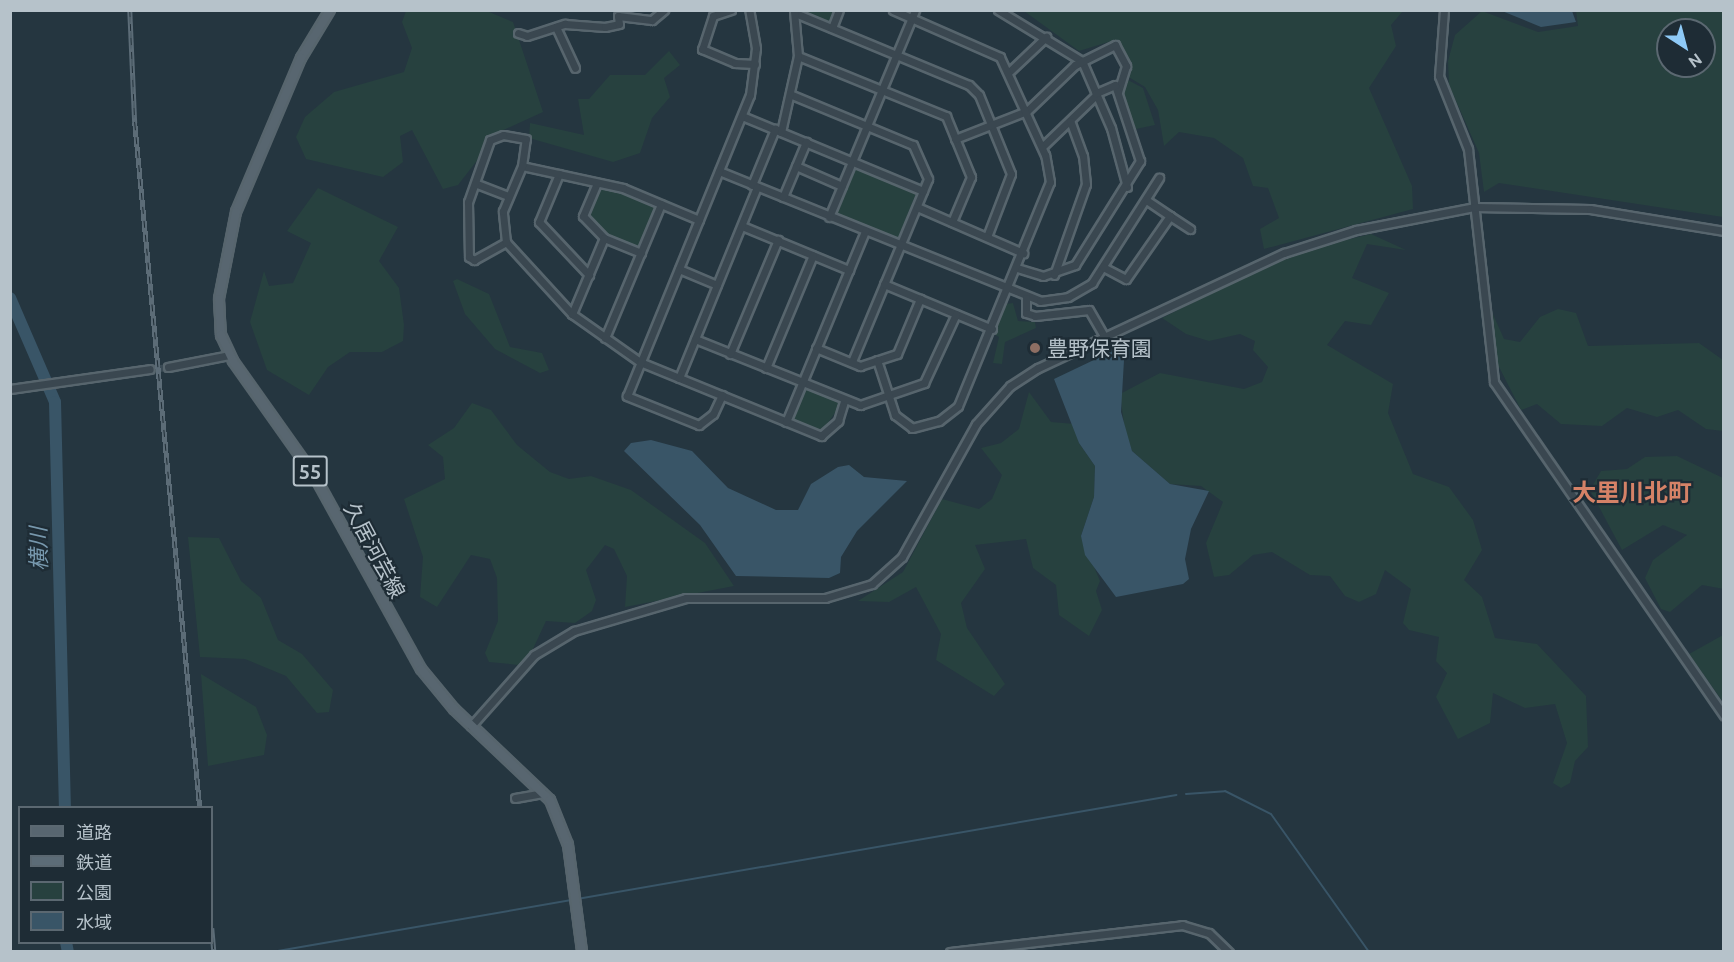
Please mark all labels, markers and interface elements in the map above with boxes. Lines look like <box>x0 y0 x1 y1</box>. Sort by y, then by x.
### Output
north arrow <box>1656 18 1716 78</box>
text: N <box>1685 50 1706 72</box>
place label: 豊野保育園 <box>1047 335 1152 361</box>
marker: 豊野保育園 <box>1028 341 1042 355</box>
road number: 55 <box>292 454 328 488</box>
district label: 大里川北町 <box>1572 479 1692 507</box>
street label: 久居河芸線 <box>339 498 411 602</box>
water label: 横川 <box>24 527 52 571</box>
legend <box>18 806 213 944</box>
text: 道路 <box>76 822 112 842</box>
text: 鉄道 <box>76 852 112 872</box>
text: 公園 <box>76 882 112 902</box>
text: 水域 <box>76 912 112 932</box>

